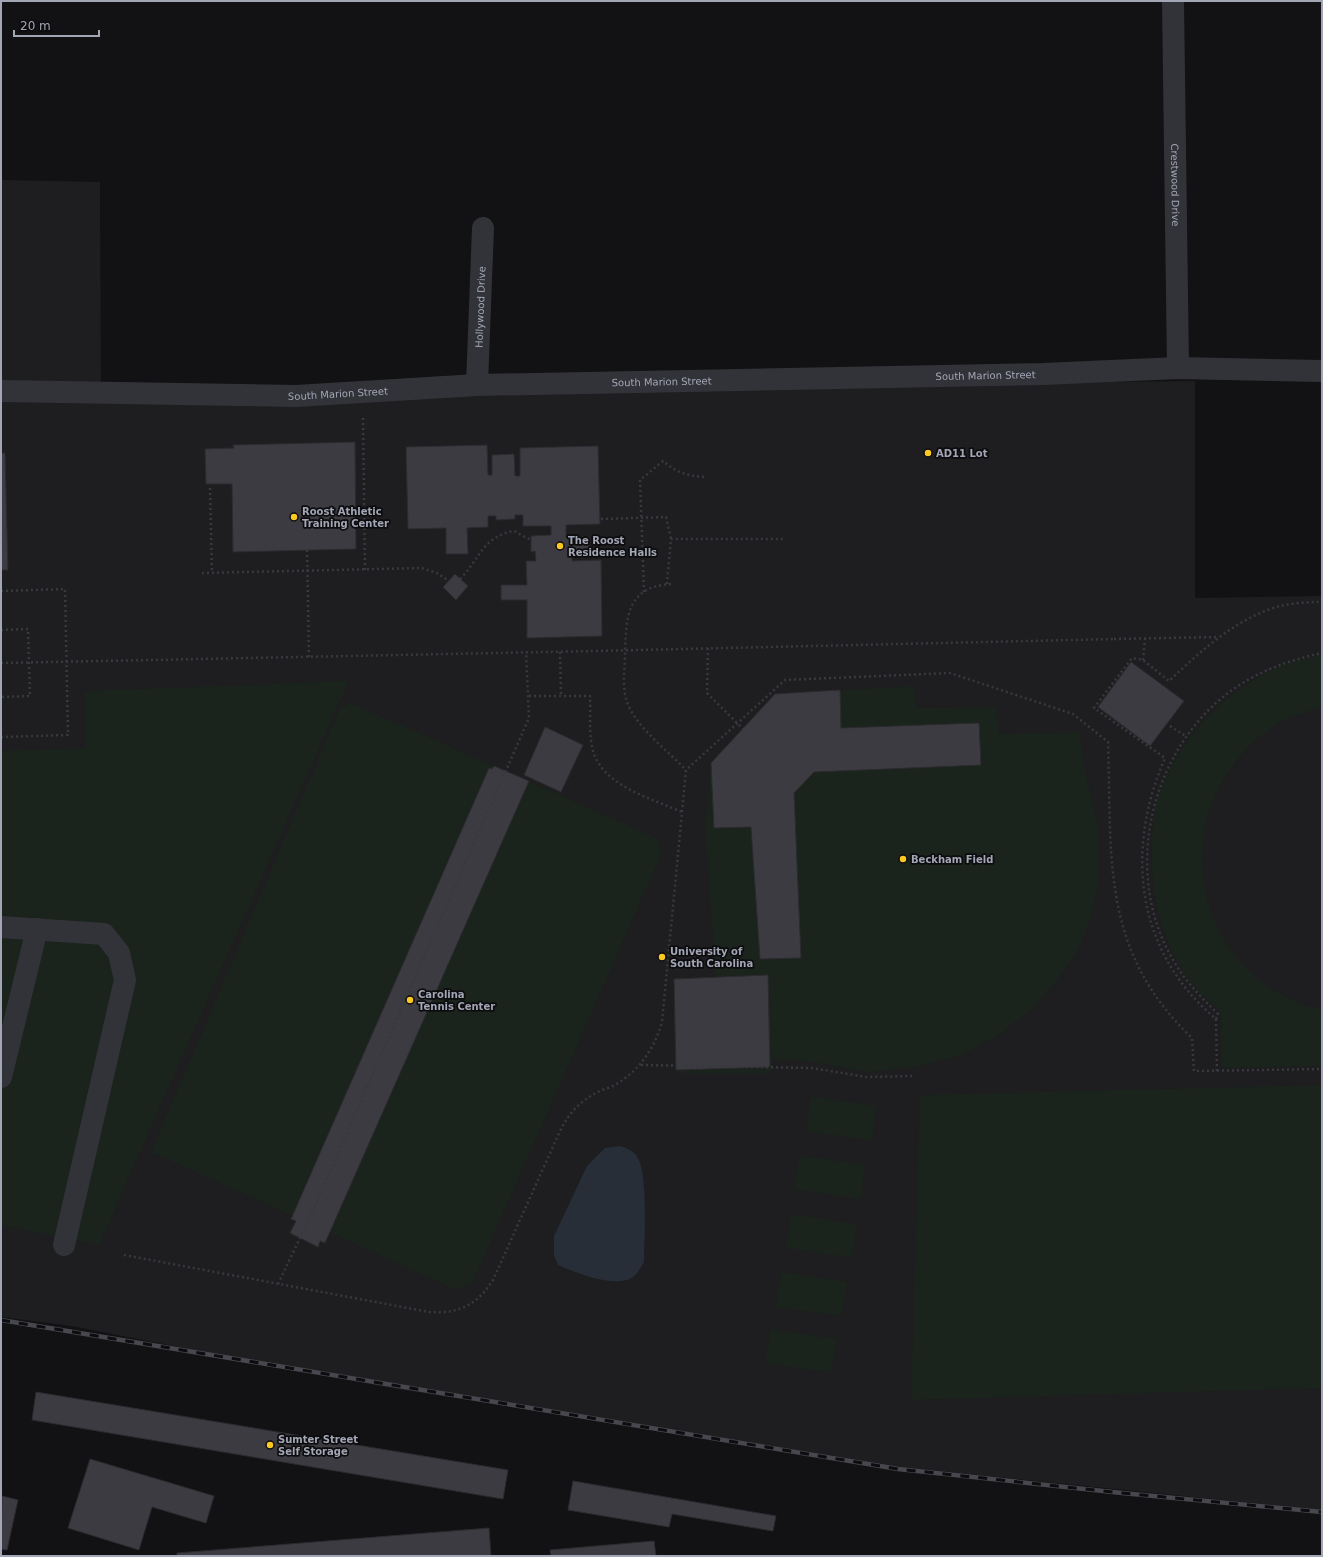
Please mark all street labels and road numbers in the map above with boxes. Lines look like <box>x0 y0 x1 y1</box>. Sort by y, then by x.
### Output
street label: Crestwood Drive <box>1169 143 1182 226</box>
street label: Hollywood Drive <box>473 266 487 348</box>
street label: South Marion Street <box>935 369 1036 382</box>
street label: South Marion Street <box>611 375 712 388</box>
street label: South Marion Street <box>288 385 388 402</box>

